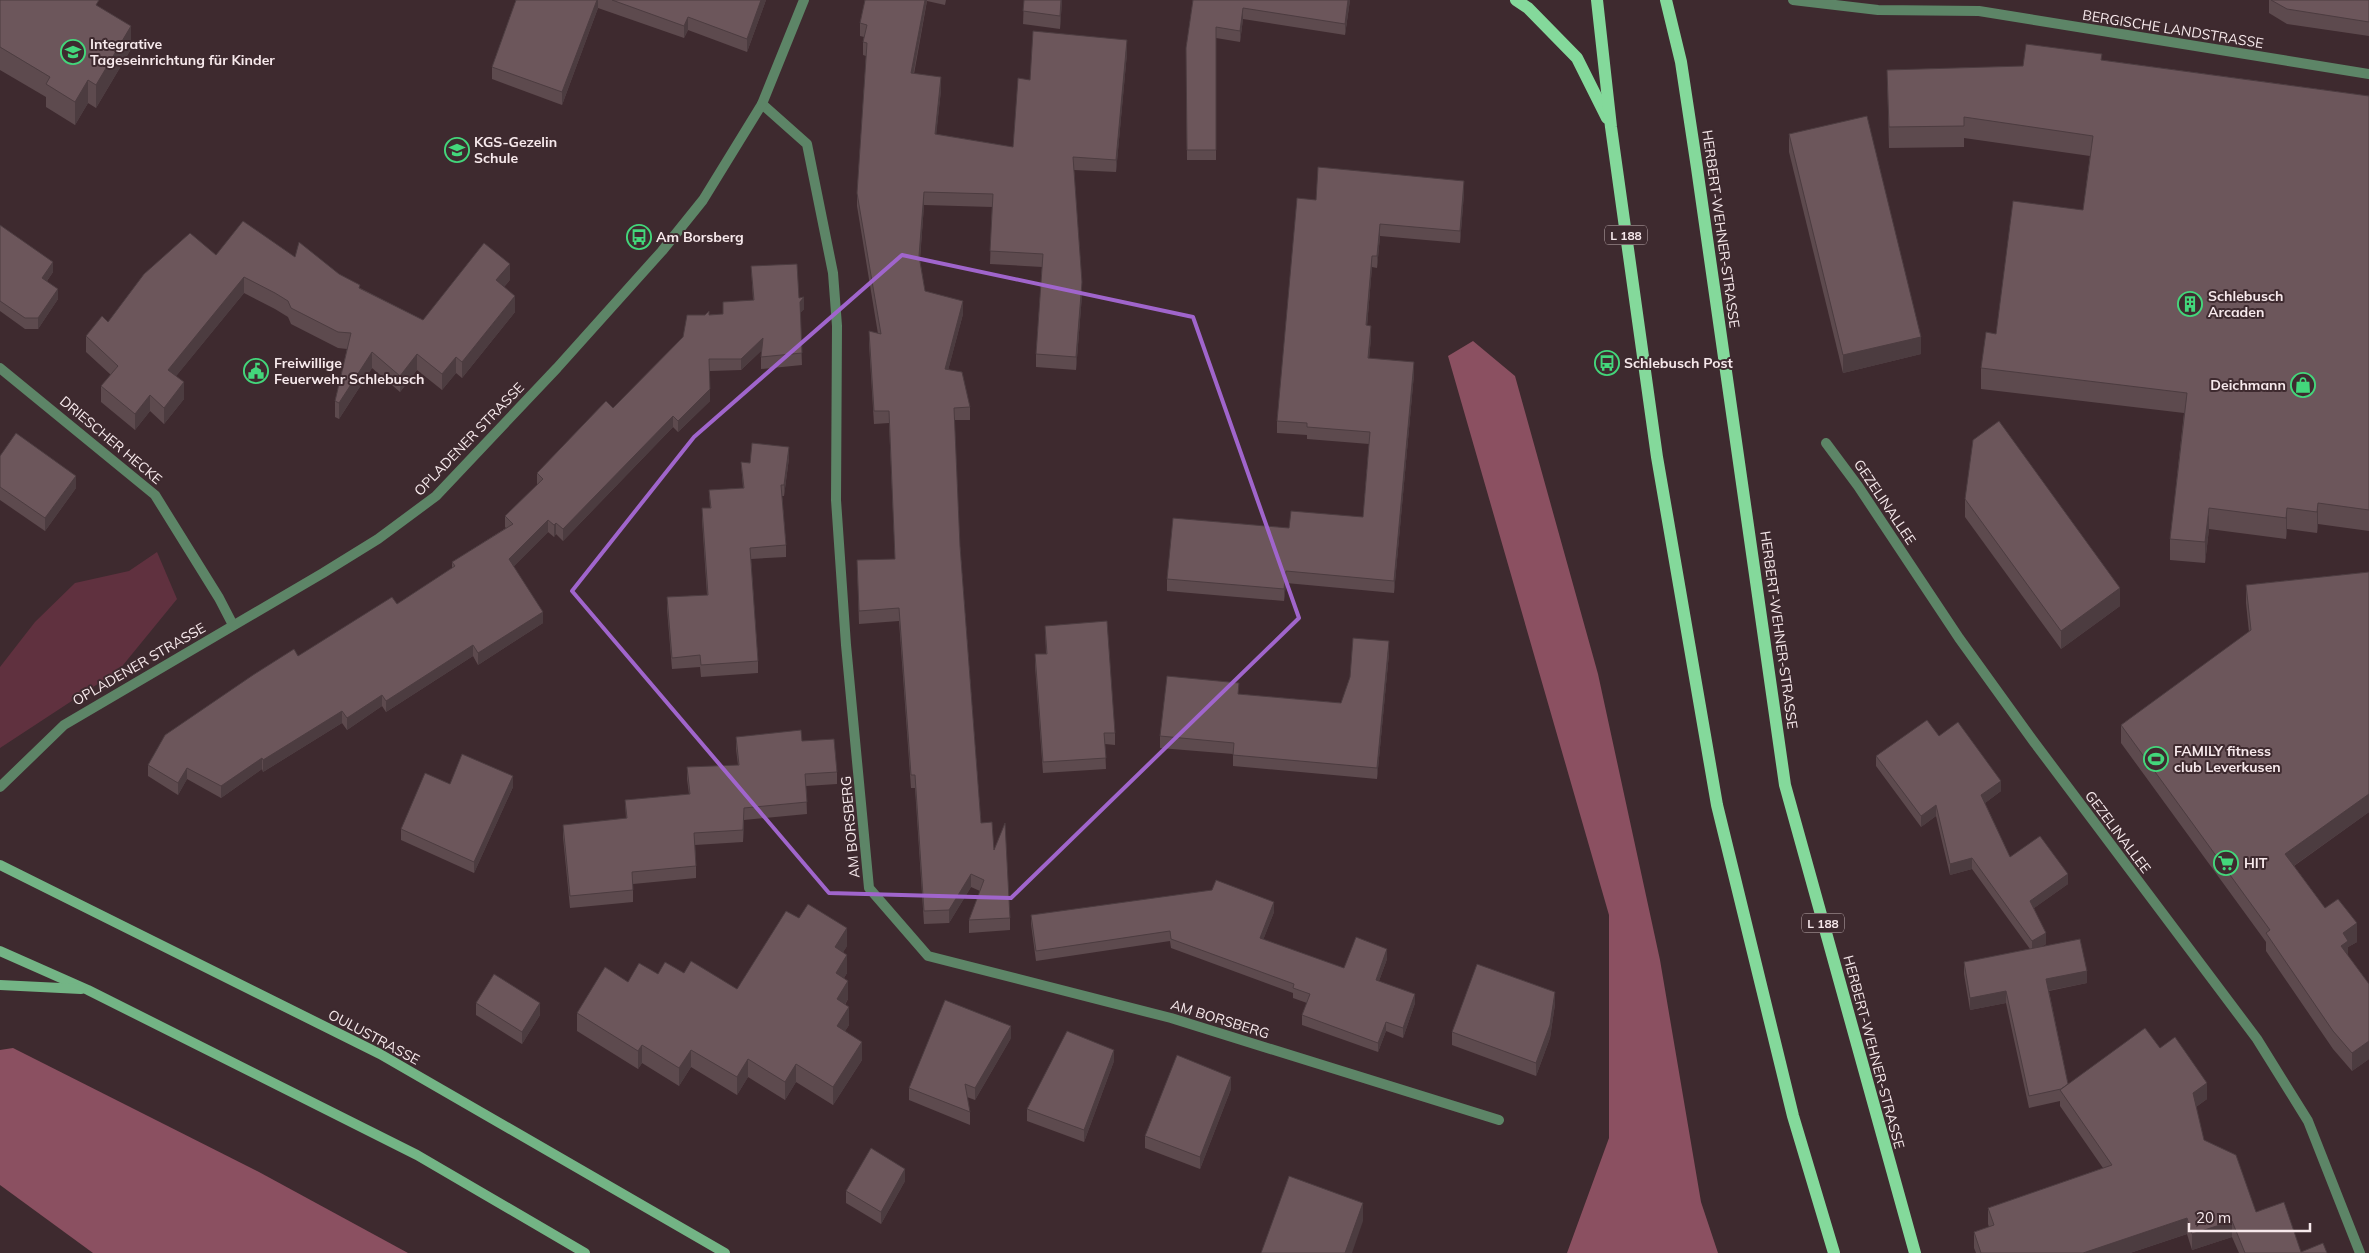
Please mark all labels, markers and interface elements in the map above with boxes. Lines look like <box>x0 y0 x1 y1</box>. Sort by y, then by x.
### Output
street label: BERGISCHE LANDSTRASSE <box>2081 6 2265 52</box>
place label: Integrative Tageseinrichtung für Kinder <box>90 35 275 69</box>
school or university icon: Integrative Tageseinrichtung für Kinder <box>60 39 86 65</box>
street label: HERBERT-WEHNER-STRASSE <box>1698 129 1744 329</box>
place label: KGS-Gezelin Schule <box>474 133 557 167</box>
school or university icon: KGS-Gezelin Schule <box>444 137 470 163</box>
bus stop icon: Am Borsberg <box>626 224 652 250</box>
road number: L 188 <box>1605 226 1647 244</box>
place label: Am Borsberg <box>656 228 744 246</box>
place label: Schlebusch Arcaden <box>2208 287 2283 321</box>
building icon: Schlebusch Arcaden <box>2177 291 2203 317</box>
bus stop icon: Schlebusch Post <box>1594 350 1620 376</box>
place label: Freiwillige Feuerwehr Schlebusch <box>274 354 424 388</box>
place label: Schlebusch Post <box>1624 354 1733 372</box>
public building icon: Freiwillige Feuerwehr Schlebusch <box>243 358 269 384</box>
shop icon: Deichmann <box>2290 372 2316 398</box>
place label: Deichmann <box>2210 376 2286 394</box>
street label: OPLADENER STRASSE <box>410 379 528 499</box>
street label: DRIESCHER HECKE <box>56 392 166 488</box>
street label: GEZELINALLEE <box>1850 456 1920 548</box>
street label: HERBERT-WEHNER-STRASSE <box>1756 530 1802 730</box>
street label: OPLADENER STRASSE <box>69 619 209 709</box>
place label: FAMILY fitness club Leverkusen <box>2174 742 2281 776</box>
sports icon: FAMILY fitness club Leverkusen <box>2143 746 2169 772</box>
street label: AM BORSBERG <box>837 775 863 879</box>
street label: GEZELINALLEE <box>2081 787 2155 877</box>
supermarket icon: HIT <box>2213 850 2239 876</box>
place label: HIT <box>2244 854 2268 872</box>
road number: L 188 <box>1802 914 1844 932</box>
street label: HERBERT-WEHNER-STRASSE <box>1839 953 1909 1151</box>
street label: AM BORSBERG <box>1168 995 1272 1043</box>
street label: OULUSTRASSE <box>325 1005 423 1069</box>
scale bar <box>2189 1200 2310 1232</box>
text: 20 m <box>2196 1208 2231 1227</box>

